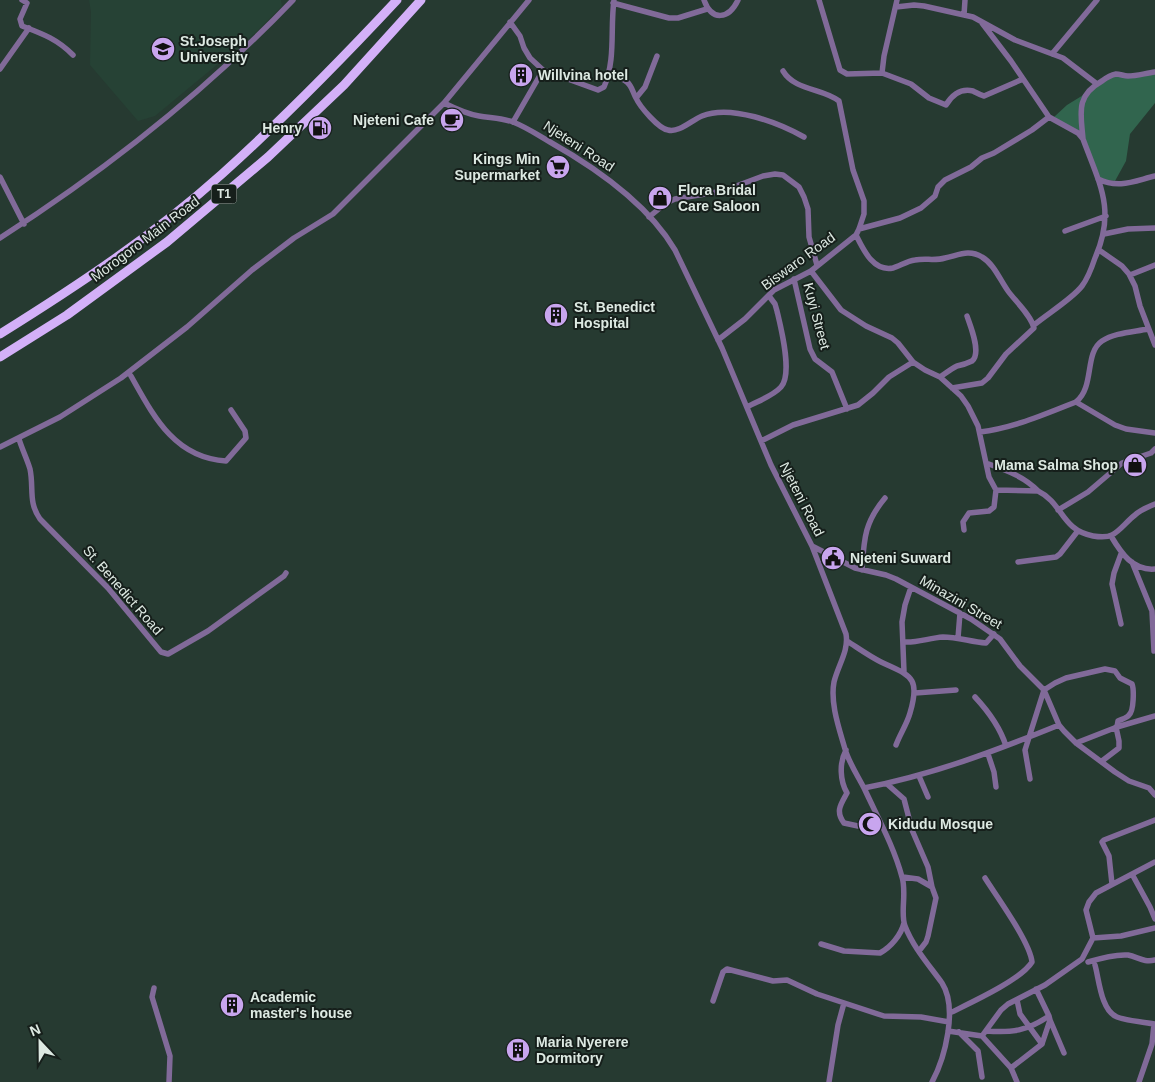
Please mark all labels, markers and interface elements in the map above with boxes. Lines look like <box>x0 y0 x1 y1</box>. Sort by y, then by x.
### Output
place label: St.Joseph University <box>180 33 248 65</box>
school or university icon: St.Joseph University <box>150 36 176 62</box>
building icon: Willvina hotel <box>508 62 534 88</box>
place label: Willvina hotel <box>538 67 628 83</box>
cafe icon: Njeteni Cafe <box>439 107 465 133</box>
place label: Njeteni Cafe <box>353 112 434 128</box>
fuel station icon: Henry <box>307 115 333 141</box>
street label: Njeteni Road <box>541 117 617 175</box>
place label: Henry <box>262 120 302 136</box>
place label: Kings Min Supermarket <box>454 151 540 183</box>
supermarket icon: Kings Min Supermarket <box>545 154 571 180</box>
place label: Flora Bridal Care Saloon <box>678 182 760 214</box>
road number: T1 <box>212 184 236 203</box>
shop icon: Flora Bridal Care Saloon <box>647 185 673 211</box>
street label: Morogoro Main Road <box>88 193 202 285</box>
street label: Biswaro Road <box>758 229 838 293</box>
street label: Kuyi Street <box>800 281 834 351</box>
place label: St. Benedict Hospital <box>574 299 655 331</box>
building icon: St. Benedict Hospital <box>543 302 569 328</box>
shop icon: Mama Salma Shop <box>1122 452 1148 478</box>
place label: Mama Salma Shop <box>994 457 1118 473</box>
street label: Njeteni Road <box>776 459 828 539</box>
street label: St. Benedict Road <box>80 542 166 638</box>
public building icon: Njeteni Suward <box>820 545 846 571</box>
place label: Njeteni Suward <box>850 550 951 566</box>
street label: Minazini Street <box>917 572 1005 632</box>
mosque icon: Kidudu Mosque <box>857 811 883 837</box>
place label: Kidudu Mosque <box>888 816 993 832</box>
place label: Academic master's house <box>250 989 352 1021</box>
building icon: Academic master's house <box>219 992 245 1018</box>
north arrow <box>15 1017 65 1067</box>
text: N <box>27 1021 43 1039</box>
place label: Maria Nyerere Dormitory <box>536 1034 629 1066</box>
building icon: Maria Nyerere Dormitory <box>505 1037 531 1063</box>

